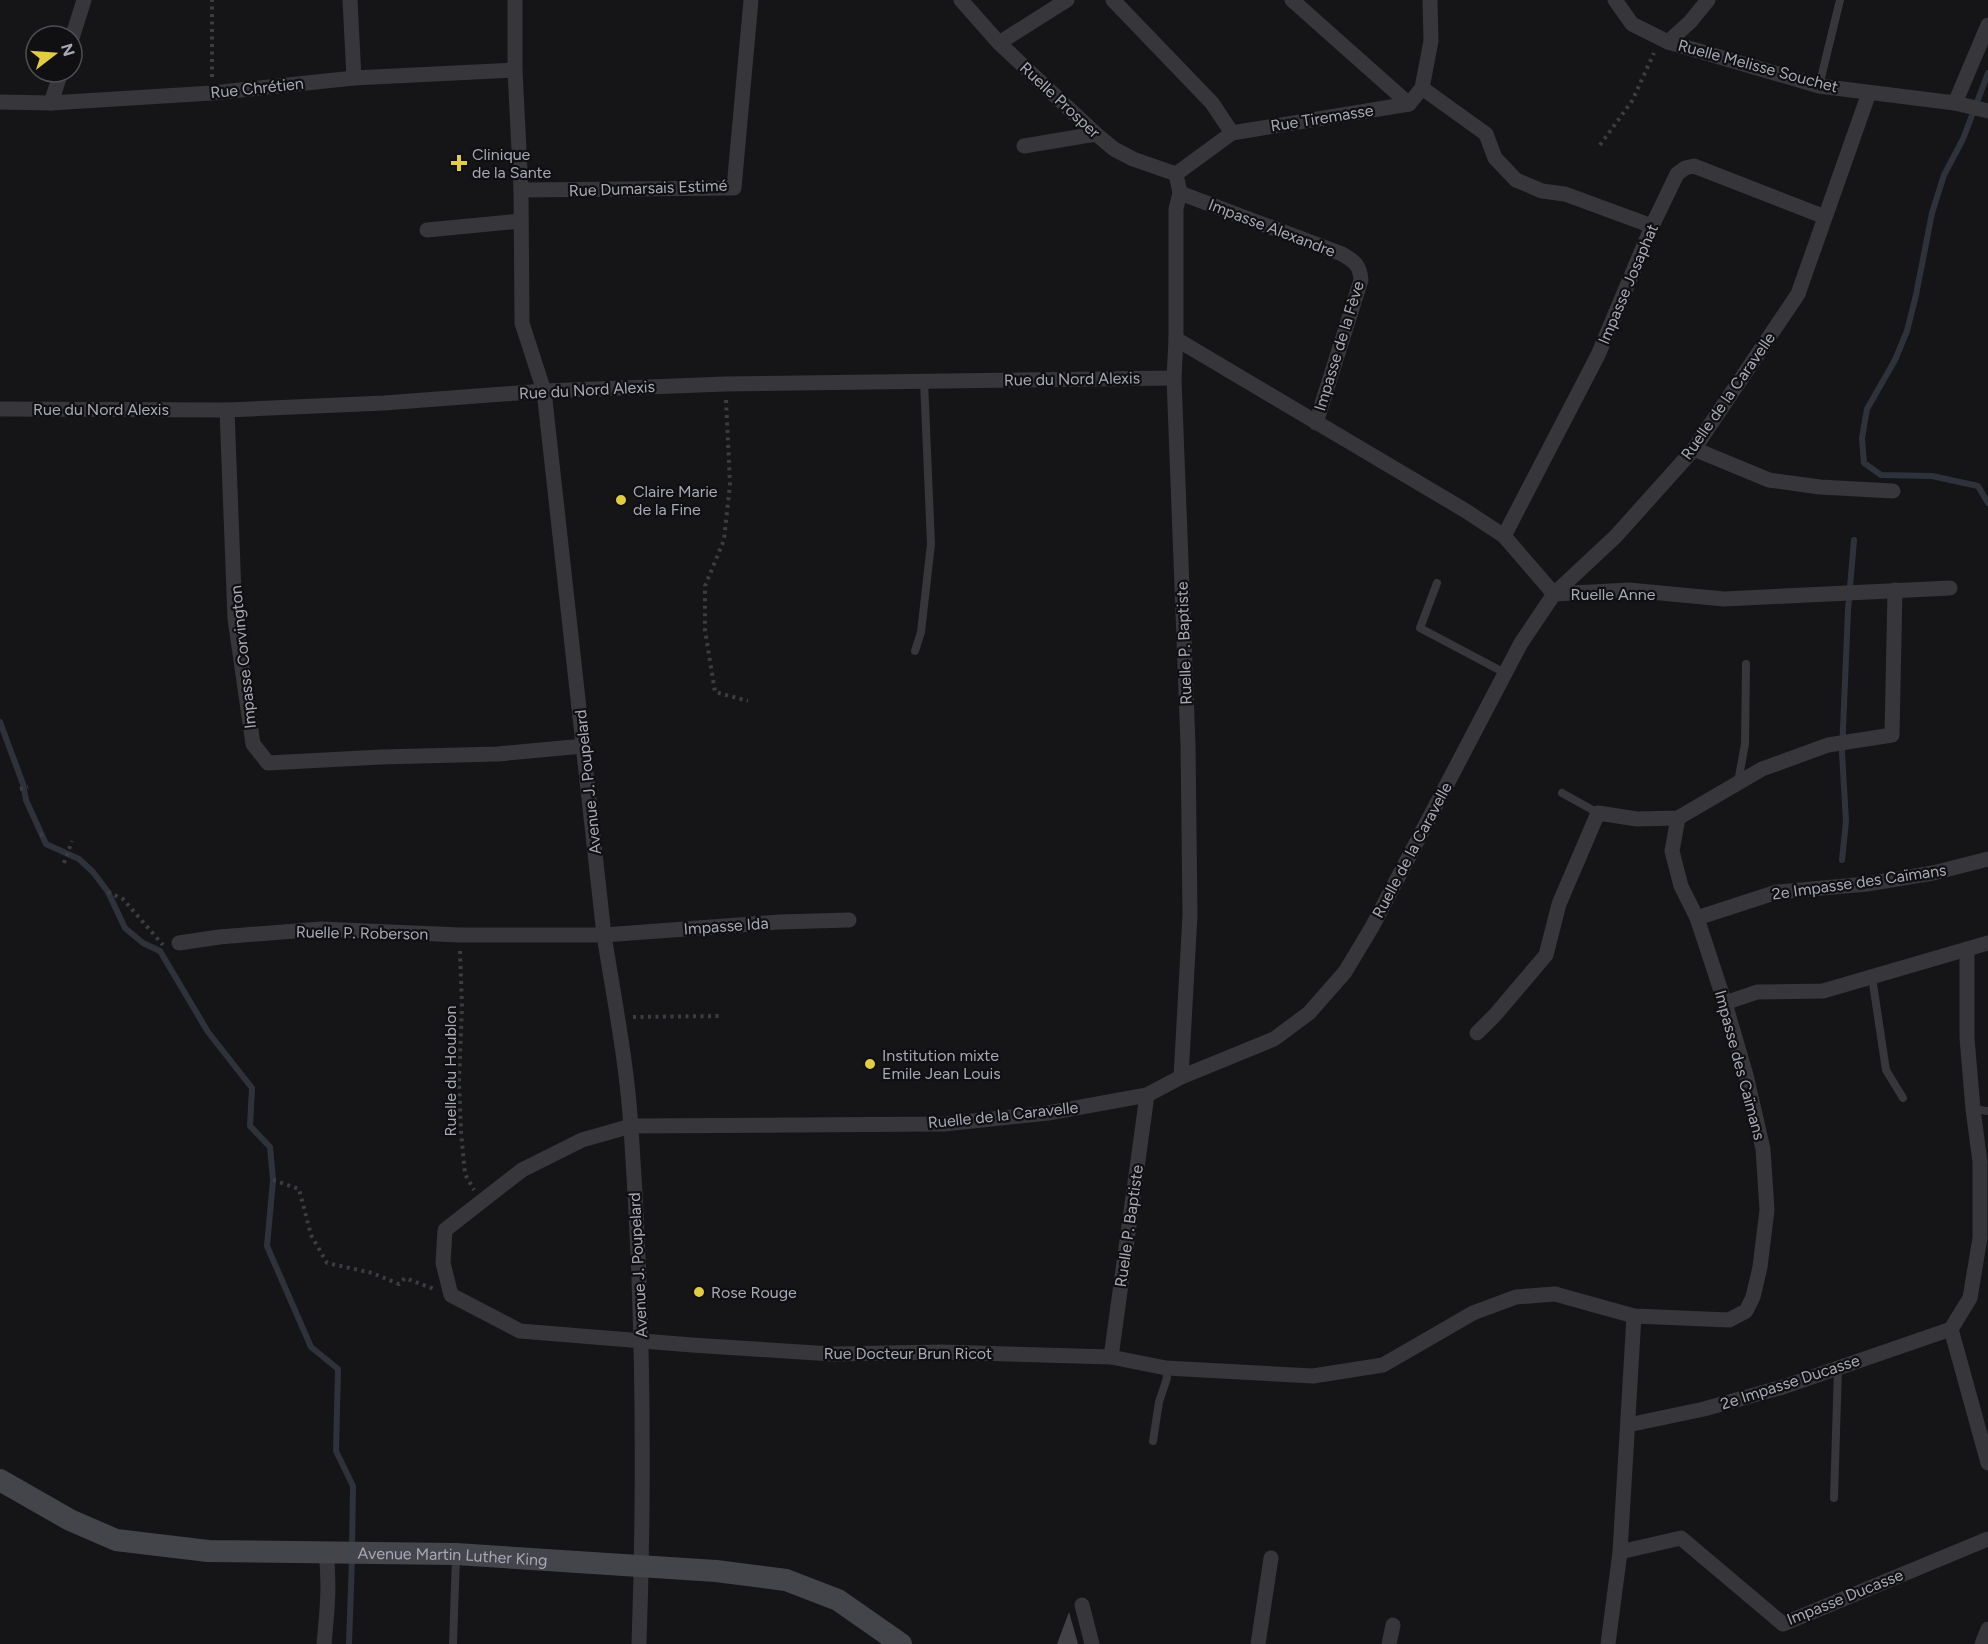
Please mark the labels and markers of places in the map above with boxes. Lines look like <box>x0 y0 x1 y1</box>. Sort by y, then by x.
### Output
place label: Clinique de la Sante <box>472 145 552 182</box>
marker: Clinique de la Sante <box>450 154 468 172</box>
place label: Claire Marie de la Fine <box>633 482 718 519</box>
marker: Claire Marie de la Fine <box>614 493 628 507</box>
place label: Institution mixte Emile Jean Louis <box>882 1046 1001 1083</box>
marker: Institution mixte Emile Jean Louis <box>863 1057 877 1071</box>
place label: Rose Rouge <box>711 1283 797 1302</box>
marker: Rose Rouge <box>692 1285 706 1299</box>

